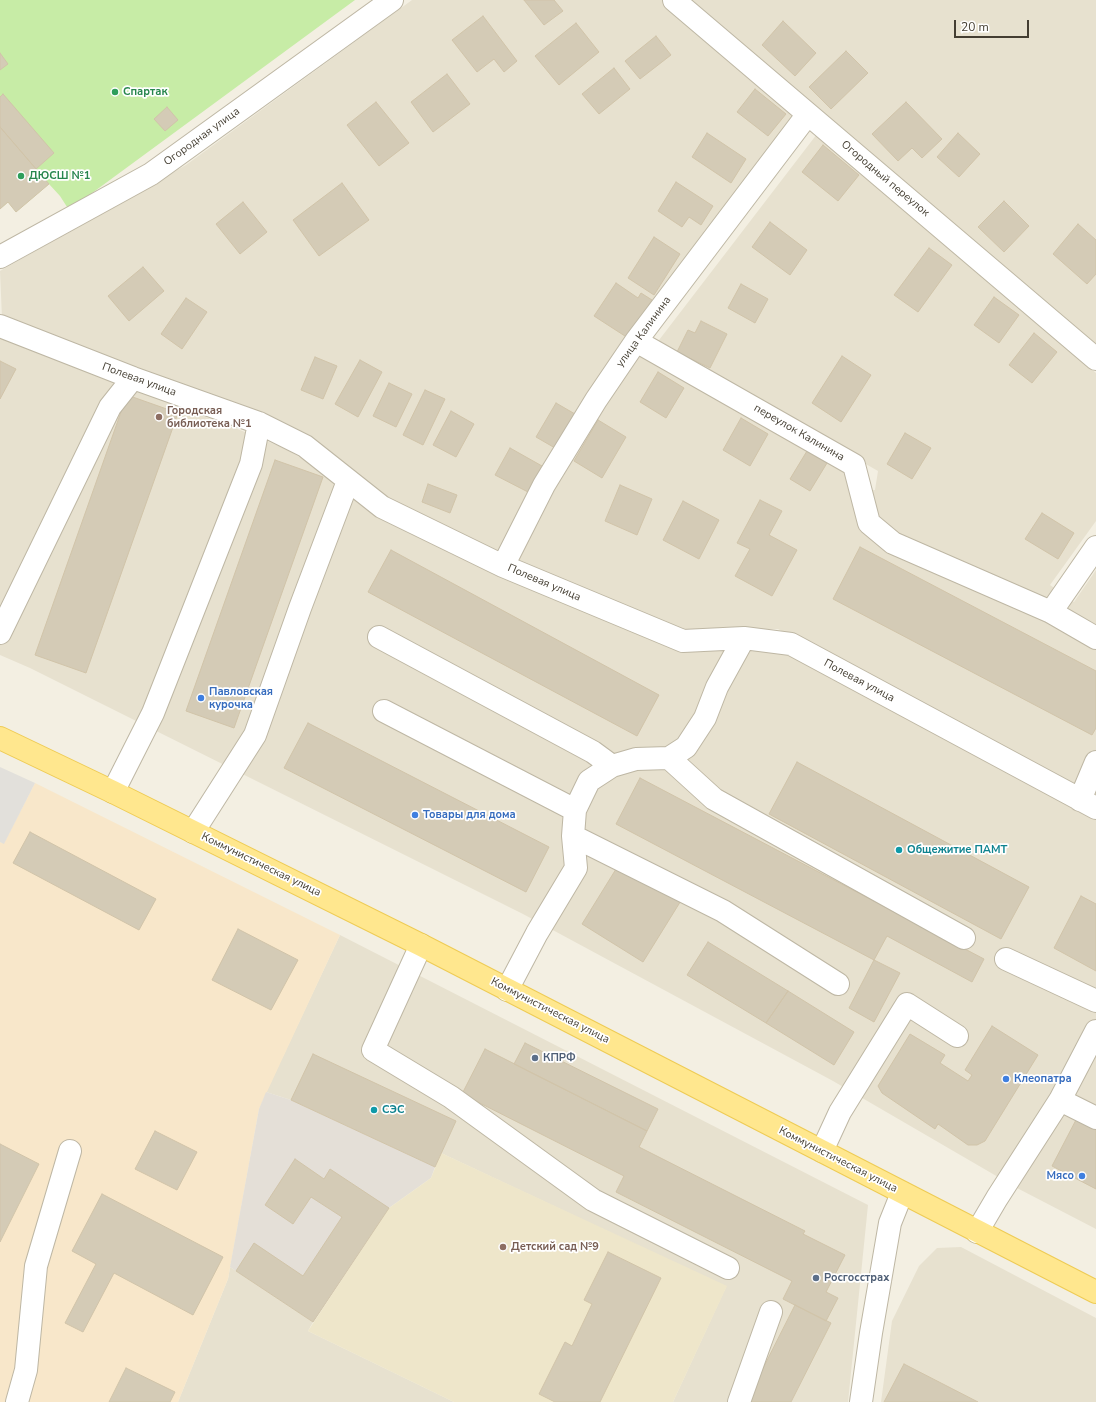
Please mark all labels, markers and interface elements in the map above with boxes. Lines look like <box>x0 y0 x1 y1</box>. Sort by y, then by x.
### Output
scale bar <box>956 12 1031 38</box>
text: 20 m <box>961 19 989 35</box>
place label: Спартак <box>123 85 168 99</box>
marker: Спартак <box>110 87 120 97</box>
street label: Огородная улица <box>162 105 242 169</box>
street label: Огородный переулок <box>838 138 932 220</box>
place label: ДЮСШ №1 <box>29 169 90 183</box>
marker: ДЮСШ №1 <box>16 171 26 181</box>
street label: улица Калинина <box>614 294 674 370</box>
street label: Полевая улица <box>100 360 178 400</box>
street label: переулок Калинина <box>751 402 847 464</box>
place label: Городская библиотека №1 <box>167 404 252 430</box>
marker: Городская библиотека №1 <box>154 412 164 422</box>
street label: Полевая улица <box>505 562 583 604</box>
street label: Полевая улица <box>821 657 897 705</box>
place label: Павловская курочка <box>209 685 273 711</box>
marker: Павловская курочка <box>196 693 206 703</box>
place label: Товары для дома <box>423 808 516 822</box>
marker: Товары для дома <box>410 810 420 820</box>
street label: Коммунистическая улица <box>199 830 323 900</box>
place label: Общежитие ПАМТ <box>907 843 1007 857</box>
marker: Общежитие ПАМТ <box>894 845 904 855</box>
street label: Коммунистическая улица <box>489 975 611 1047</box>
place label: КПРФ <box>543 1051 576 1065</box>
marker: КПРФ <box>530 1053 540 1063</box>
place label: Клеопатра <box>1014 1072 1072 1086</box>
marker: Клеопатра <box>1001 1074 1011 1084</box>
place label: СЭС <box>382 1103 404 1117</box>
marker: СЭС <box>369 1105 379 1115</box>
street label: Коммунистическая улица <box>777 1124 899 1196</box>
place label: Мясо <box>1046 1169 1074 1183</box>
marker: Мясо <box>1077 1171 1087 1181</box>
place label: Детский сад №9 <box>511 1240 599 1254</box>
marker: Детский сад №9 <box>498 1242 508 1252</box>
place label: Росгосстрах <box>824 1271 889 1285</box>
marker: Росгосстрах <box>811 1273 821 1283</box>

